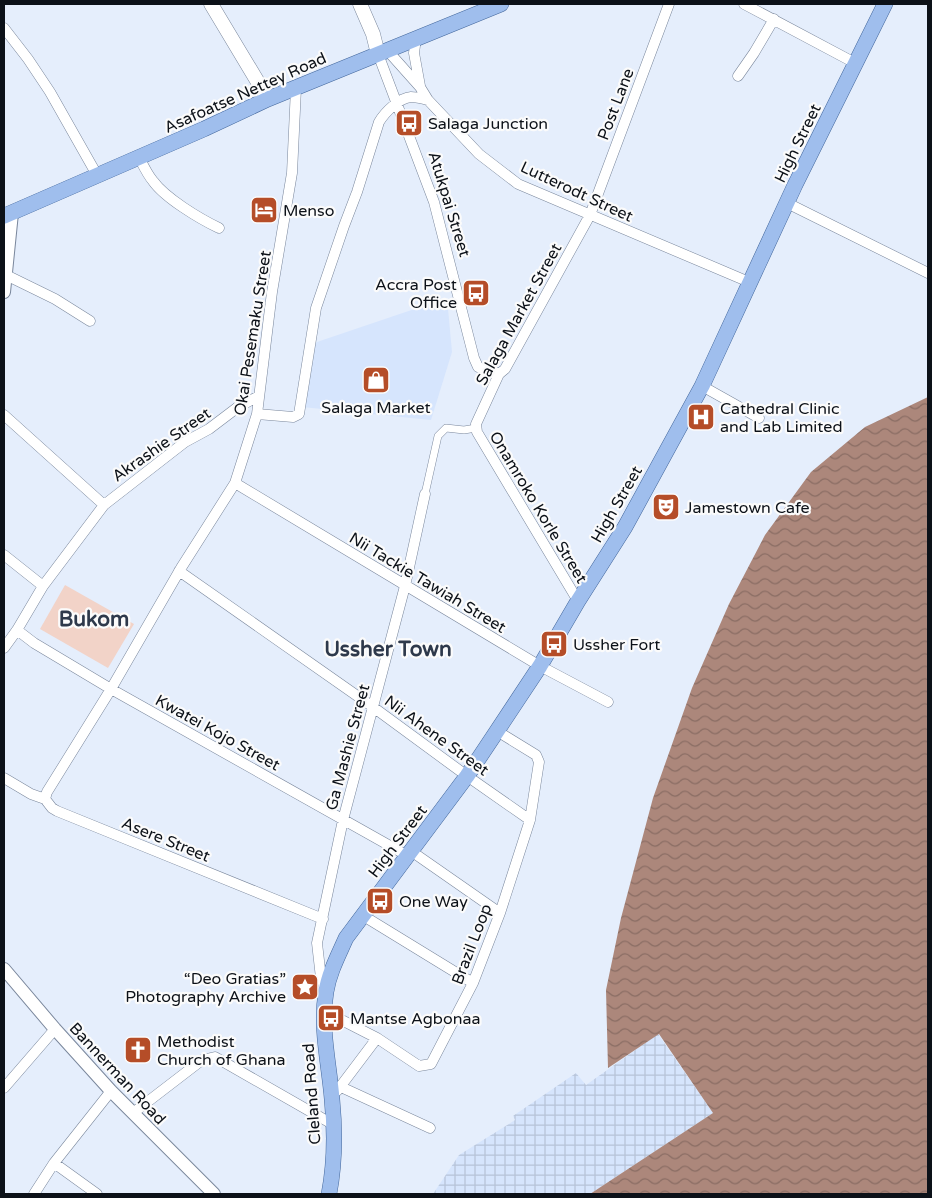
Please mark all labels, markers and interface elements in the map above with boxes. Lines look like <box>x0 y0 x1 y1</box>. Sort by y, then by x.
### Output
street label: Asafoatse Nettey Road <box>161 48 330 138</box>
street label: Post Lane <box>593 66 639 143</box>
street label: High Street <box>770 101 826 186</box>
bus stop icon: Salaga Junction <box>394 108 424 138</box>
place label: Salaga Junction <box>428 114 548 134</box>
street label: Atukpai Street <box>424 149 475 259</box>
street label: Lutterodt Street <box>517 157 636 227</box>
hotel icon: Menso <box>249 195 279 225</box>
place label: Menso <box>283 201 334 221</box>
street label: Salaga Market Street <box>472 240 566 389</box>
street label: Okai Pesemaku Street <box>230 249 276 417</box>
place label: Accra Post Office <box>375 275 457 313</box>
bus stop icon: Accra Post Office <box>461 278 491 308</box>
shop icon: Salaga Market <box>361 365 391 395</box>
place label: Salaga Market <box>321 398 431 418</box>
place label: Cathedral Clinic and Lab Limited <box>720 399 842 437</box>
hospital icon: Cathedral Clinic and Lab Limited <box>686 402 716 432</box>
street label: Akrashie Street <box>108 403 215 486</box>
street label: Onamroko Korle Street <box>485 428 591 587</box>
street label: High Street <box>587 462 647 547</box>
theatre icon: Jamestown Cafe <box>651 492 681 522</box>
place label: Jamestown Cafe <box>685 498 810 518</box>
street label: Nii Tackie Tawiah Street <box>345 528 509 638</box>
district label: Bukom <box>59 607 129 632</box>
bus stop icon: Ussher Fort <box>539 629 569 659</box>
place label: Ussher Fort <box>573 635 660 655</box>
district label: Ussher Town <box>324 637 452 662</box>
street label: Ga Mashie Street <box>321 682 374 813</box>
street label: Kwatei Kojo Street <box>152 690 283 775</box>
street label: Nii Ahene Street <box>380 691 493 780</box>
street label: High Street <box>364 801 432 882</box>
street label: Asere Street <box>119 813 213 867</box>
bus stop icon: One Way <box>365 886 395 916</box>
place label: One Way <box>399 892 468 912</box>
street label: Brazil Loop <box>447 901 496 988</box>
place label: “Deo Gratias” Photography Archive <box>125 969 286 1007</box>
place icon: “Deo Gratias” Photography Archive <box>290 972 320 1002</box>
bus stop icon: Mantse Agbonaa <box>316 1003 346 1033</box>
place label: Mantse Agbonaa <box>350 1009 480 1029</box>
street label: Bannerman Road <box>65 1018 170 1129</box>
place label: Methodist Church of Ghana <box>157 1032 285 1070</box>
church icon: Methodist Church of Ghana <box>123 1035 153 1065</box>
street label: Cleland Road <box>298 1043 326 1145</box>

